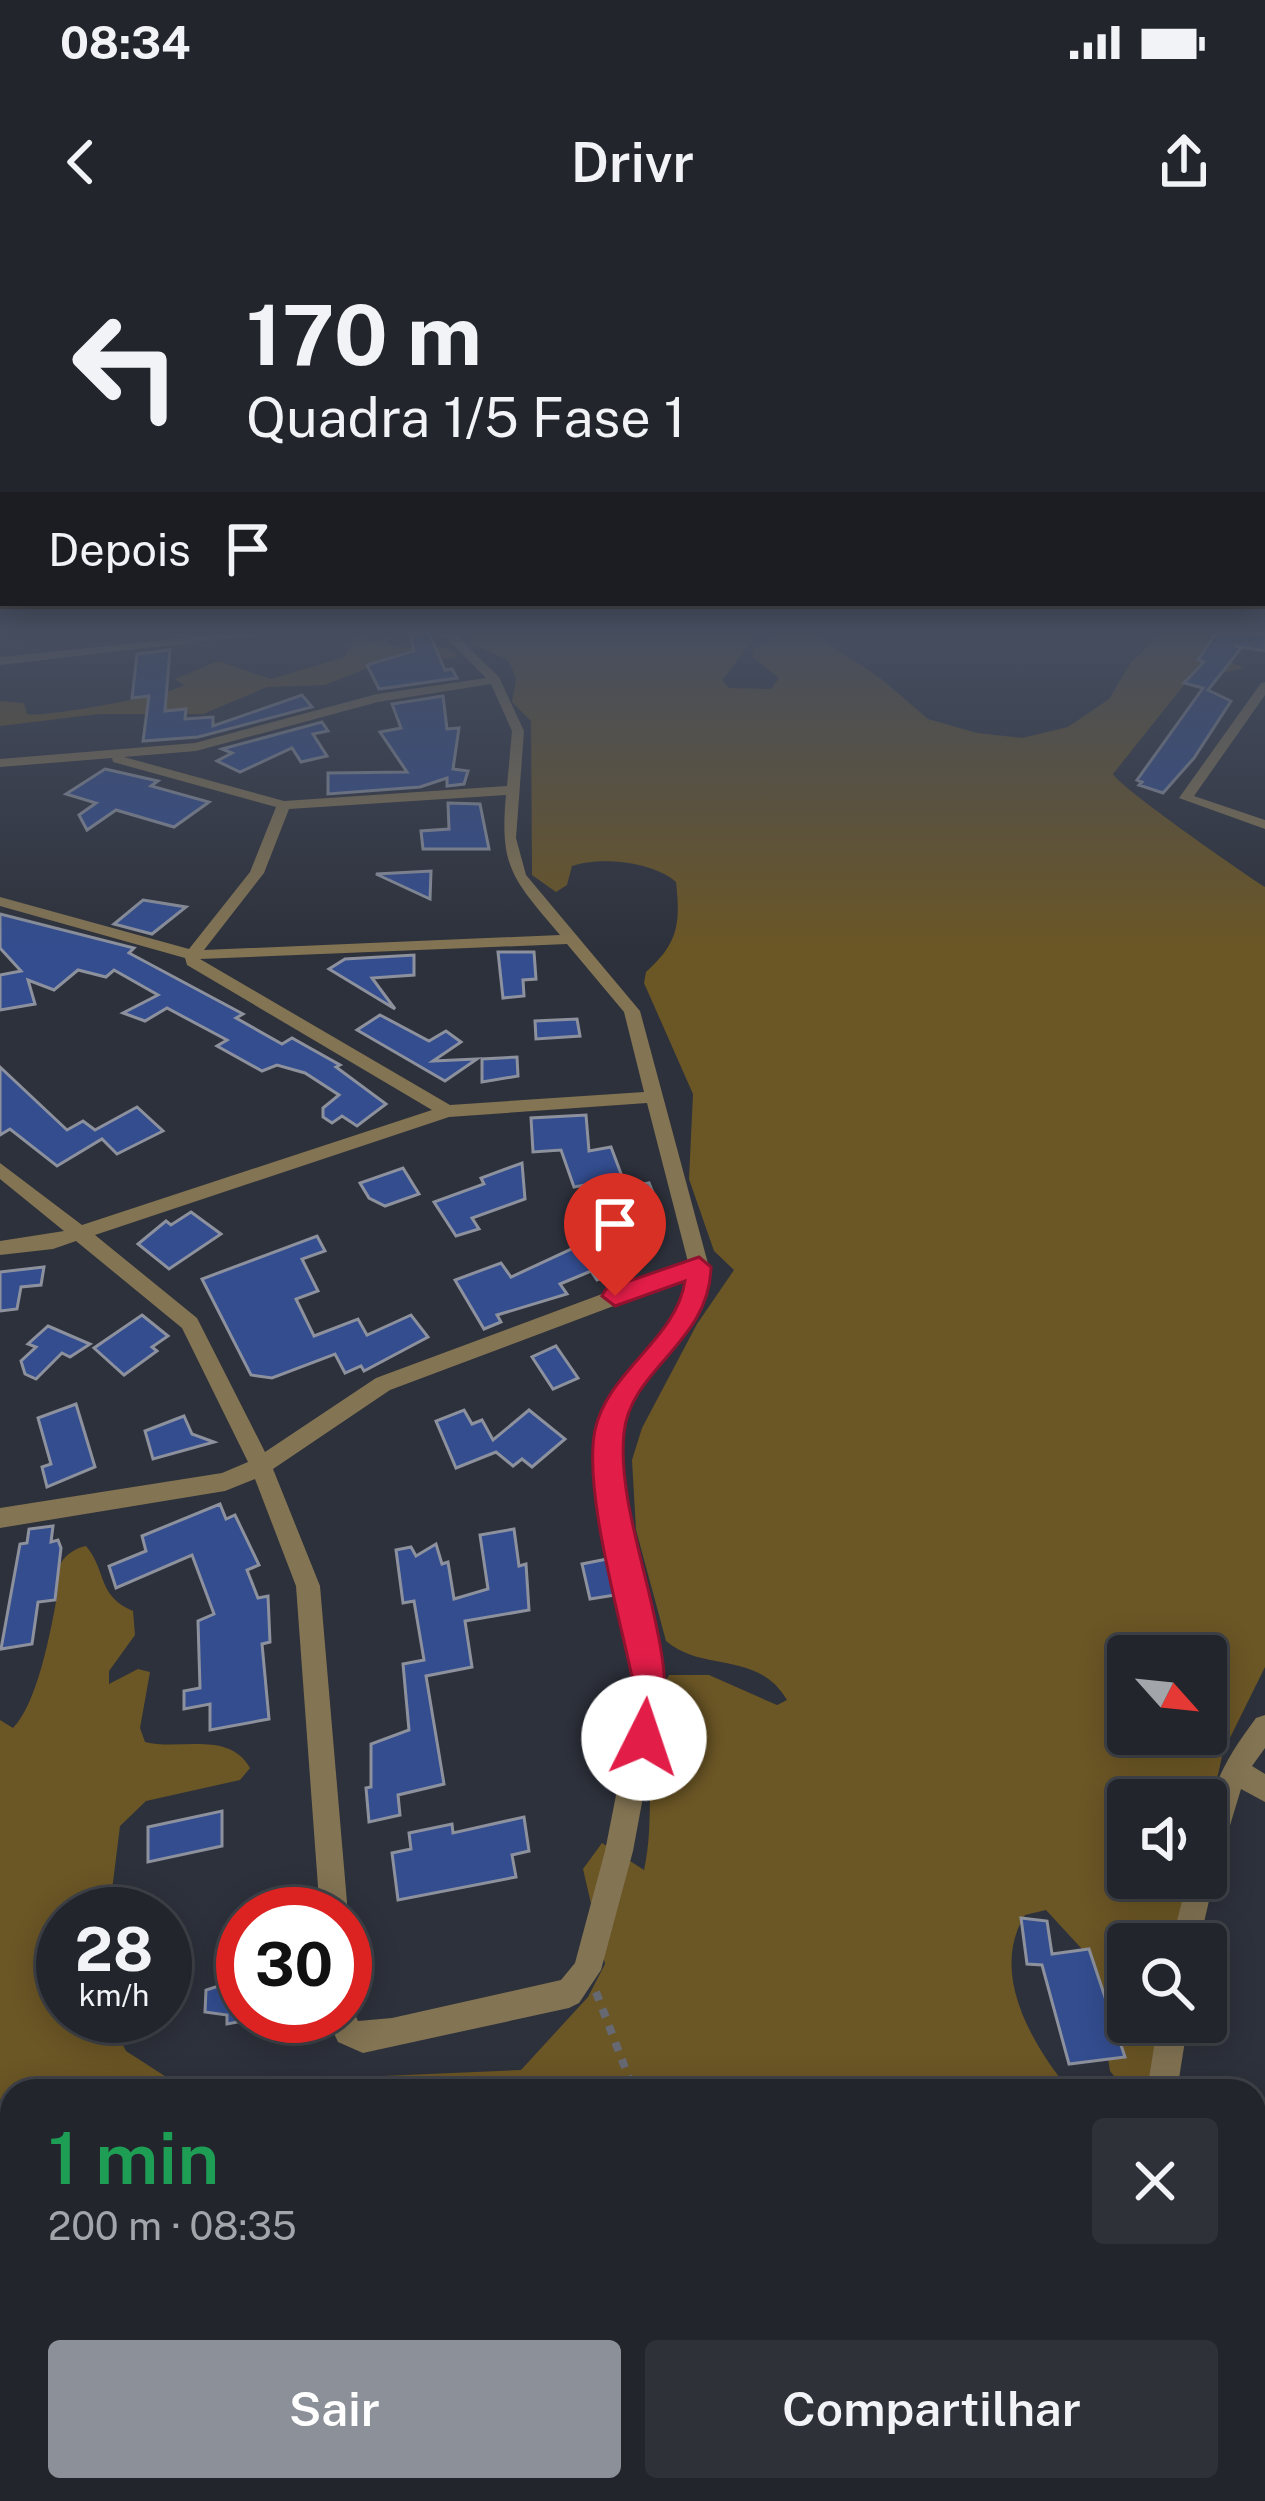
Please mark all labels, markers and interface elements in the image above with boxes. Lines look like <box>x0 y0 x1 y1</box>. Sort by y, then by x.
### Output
text: 08:34 <box>60 16 190 69</box>
icon: back <box>48 129 114 195</box>
icon: share <box>1151 129 1217 195</box>
text: Drivr <box>571 131 694 194</box>
text: 170 m <box>246 285 482 384</box>
icon: left <box>48 288 204 444</box>
text: Quadra 1/5 Fase 1 <box>246 386 686 449</box>
icon: arrive <box>215 516 281 582</box>
text: Depois <box>48 523 191 576</box>
pin <box>564 1173 666 1296</box>
icon: arrive <box>582 1191 648 1257</box>
north arrow <box>1107 1635 1227 1755</box>
map controls <box>1107 1635 1227 2043</box>
position arrow <box>581 1675 707 1801</box>
button: sound <box>1107 1779 1227 1899</box>
speed limit sign: 30 <box>216 1887 372 2043</box>
text: 28 <box>75 1914 153 1985</box>
button: search <box>1107 1923 1227 2043</box>
text: km/h <box>79 1977 149 2013</box>
text: 1 min <box>48 2116 219 2200</box>
button: close <box>1092 2118 1218 2244</box>
text: 200 m · 08:35 <box>48 2203 297 2249</box>
button: Sair <box>48 2340 621 2478</box>
button: Compartilhar <box>645 2340 1218 2478</box>

